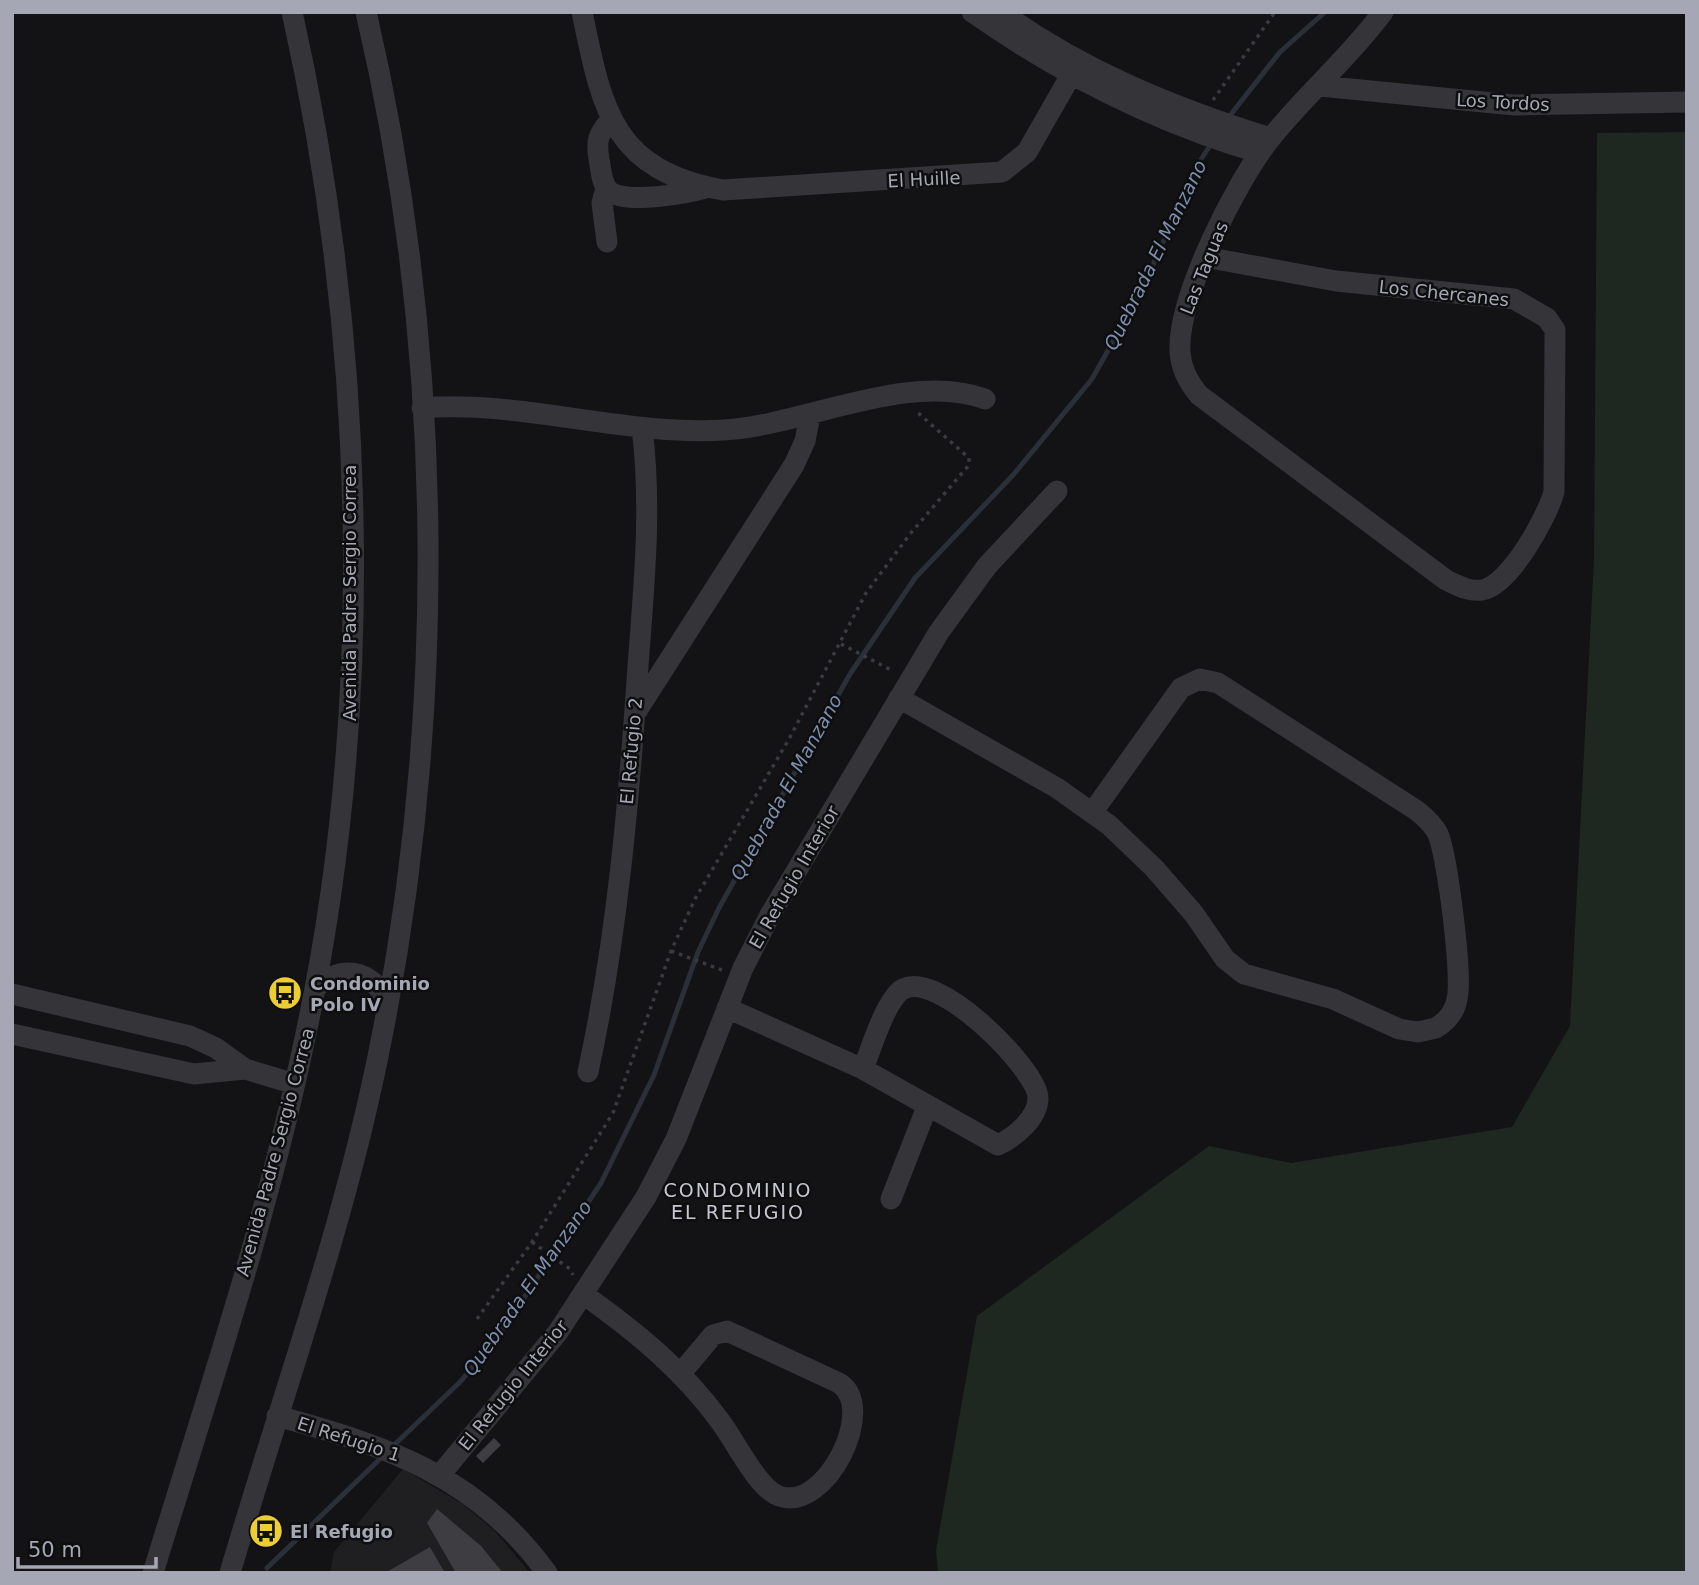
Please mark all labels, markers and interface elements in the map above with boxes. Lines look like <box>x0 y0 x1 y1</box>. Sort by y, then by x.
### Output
street label: Los Tordos <box>1456 89 1550 115</box>
water label: Quebrada El Manzano <box>1099 156 1211 354</box>
street label: El Huille <box>887 167 961 191</box>
street label: Las Taguas <box>1176 218 1232 318</box>
street label: Los Chercanes <box>1378 276 1510 310</box>
street label: Avenida Padre Sergio Correa <box>339 465 360 721</box>
water label: Quebrada El Manzano <box>726 690 846 884</box>
street label: El Refugio 2 <box>616 697 646 805</box>
street label: El Refugio Interior <box>745 801 844 952</box>
place label: Condominio Polo IV <box>310 973 430 1015</box>
bus stop icon: Condominio Polo IV <box>266 974 304 1012</box>
street label: Avenida Padre Sergio Correa <box>232 1025 318 1279</box>
district label: CONDOMINIO EL REFUGIO <box>664 1179 812 1223</box>
water label: Quebrada El Manzano <box>458 1196 596 1380</box>
street label: El Refugio Interior <box>454 1315 572 1454</box>
street label: El Refugio 1 <box>295 1412 403 1466</box>
bus stop icon: El Refugio <box>247 1512 285 1550</box>
place label: El Refugio <box>290 1521 393 1542</box>
scale bar <box>18 1526 156 1570</box>
text: 50 m <box>28 1538 82 1562</box>

